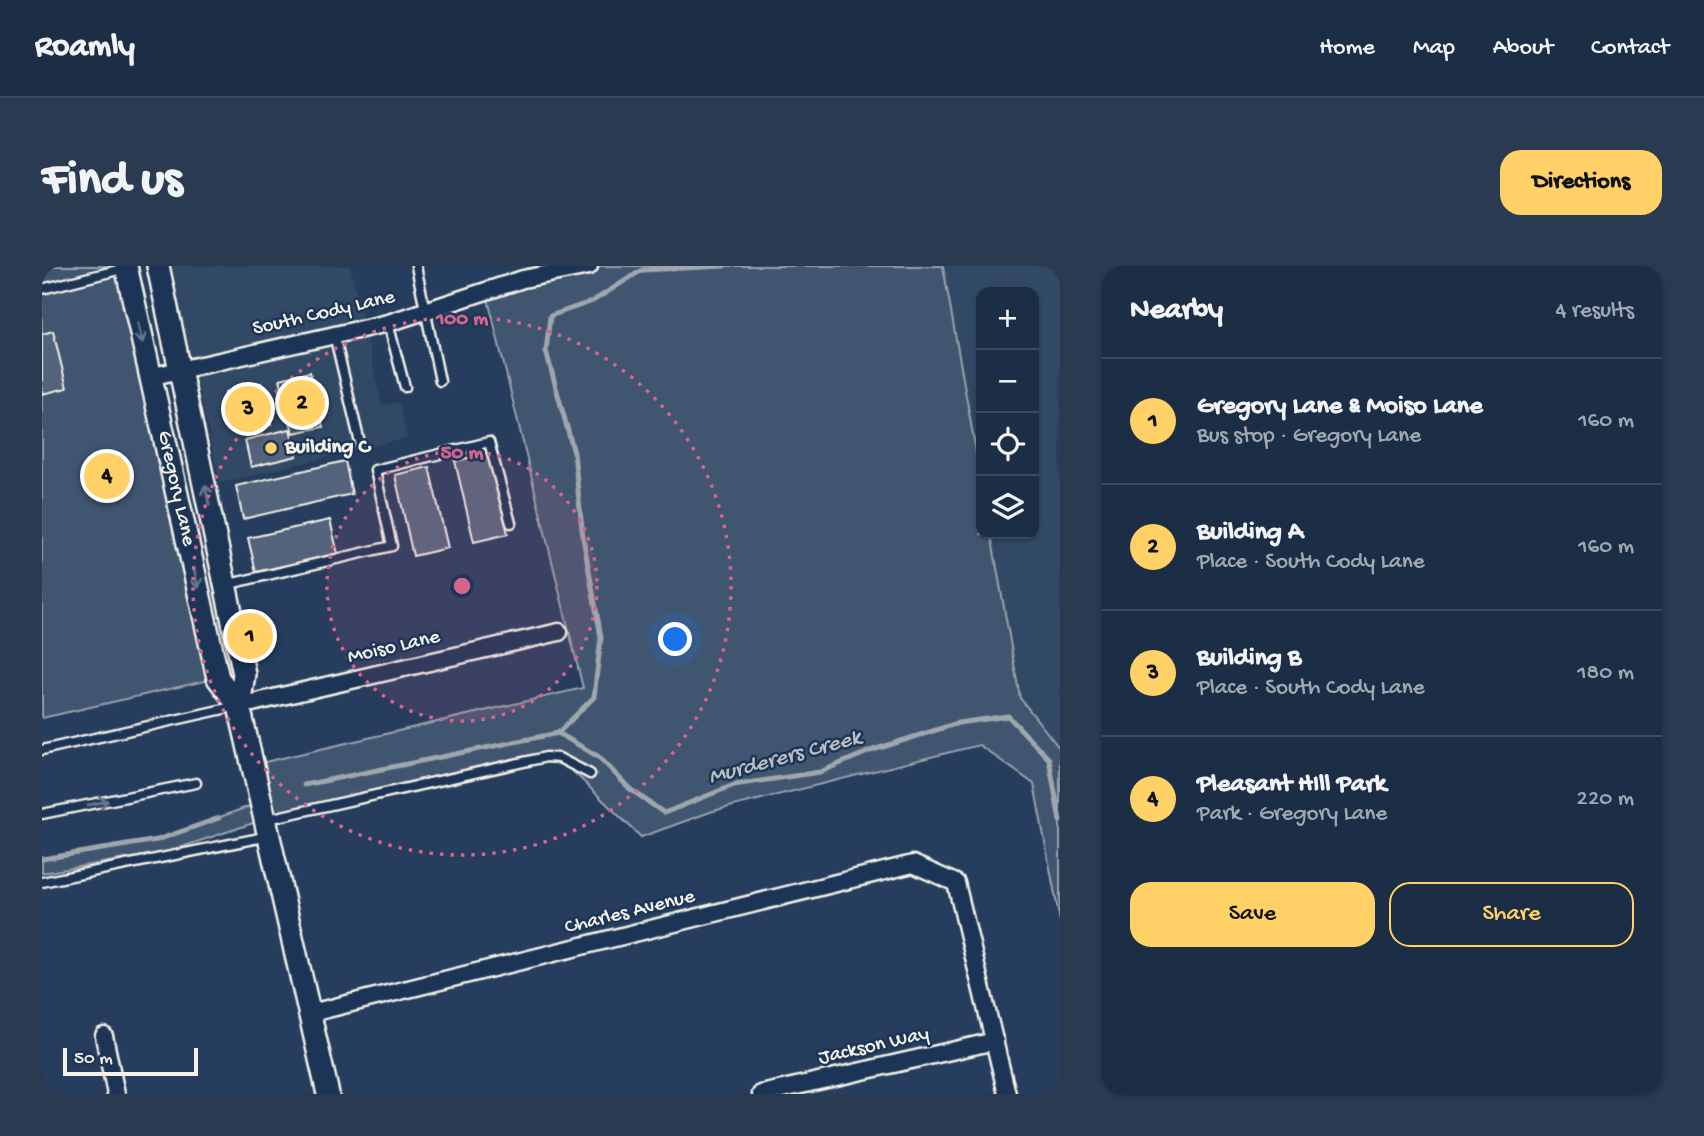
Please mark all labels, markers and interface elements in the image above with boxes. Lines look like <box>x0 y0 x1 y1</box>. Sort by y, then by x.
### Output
text: Roamly <box>35 29 135 67</box>
text: Home <box>1319 34 1375 63</box>
text: Map <box>1413 34 1455 63</box>
text: About <box>1493 34 1553 63</box>
text: Contact <box>1591 34 1669 63</box>
button: Directions <box>1500 150 1662 215</box>
text: Find us <box>42 153 182 211</box>
street label: South Cody Lane <box>250 285 399 343</box>
map controls <box>976 287 1039 539</box>
button: + <box>976 287 1039 350</box>
text: Nearby <box>1130 294 1223 329</box>
text: 4 results <box>1555 298 1634 325</box>
text: 100 m <box>435 308 488 333</box>
one-way arrow <box>133 321 147 344</box>
button: − <box>976 350 1039 413</box>
pin: 2 <box>279 377 325 429</box>
pin: 3 <box>225 383 271 435</box>
text: Gregory Lane & Moiso Lane <box>1197 392 1483 423</box>
text: 1 <box>1148 408 1158 435</box>
text: 160 m <box>1578 408 1634 435</box>
button: locate <box>976 413 1039 476</box>
text: Bus stop · Gregory Lane <box>1197 423 1421 450</box>
street label: Gregory Lane <box>151 429 201 550</box>
place label: Building C <box>284 436 372 461</box>
marker: Building C <box>263 440 279 456</box>
text: 50 m <box>441 442 484 467</box>
pin: 4 <box>84 450 130 502</box>
button: layers <box>976 476 1039 539</box>
one-way arrow <box>199 484 213 507</box>
text: Building A <box>1197 518 1303 549</box>
text: 2 <box>1147 534 1159 561</box>
text: 160 m <box>1578 534 1634 561</box>
text: Place · South Cody Lane <box>1197 549 1425 576</box>
one-way arrow <box>190 566 203 589</box>
centre of rings <box>450 574 474 598</box>
pin: 1 <box>227 610 273 662</box>
your location <box>658 622 692 656</box>
street label: Moiso Lane <box>345 625 444 671</box>
text: Building B <box>1197 644 1301 675</box>
text: 3 <box>1147 660 1159 687</box>
text: 180 m <box>1577 660 1634 687</box>
text: Place · South Cody Lane <box>1197 675 1425 702</box>
water label: Murderers Creek <box>706 724 867 791</box>
text: Pleasant HIll Park <box>1197 770 1386 801</box>
text: 4 <box>1148 786 1158 813</box>
text: 220 m <box>1577 786 1634 813</box>
one-way arrow <box>86 795 109 809</box>
text: Park · Gregory Lane <box>1197 801 1387 828</box>
button: Save <box>1130 882 1375 947</box>
button: Share <box>1389 882 1634 947</box>
street label: Charles Avenue <box>562 884 699 941</box>
street label: Jackson Way <box>816 1022 932 1072</box>
scale bar <box>63 1045 198 1077</box>
text: 50 m <box>74 1048 113 1071</box>

